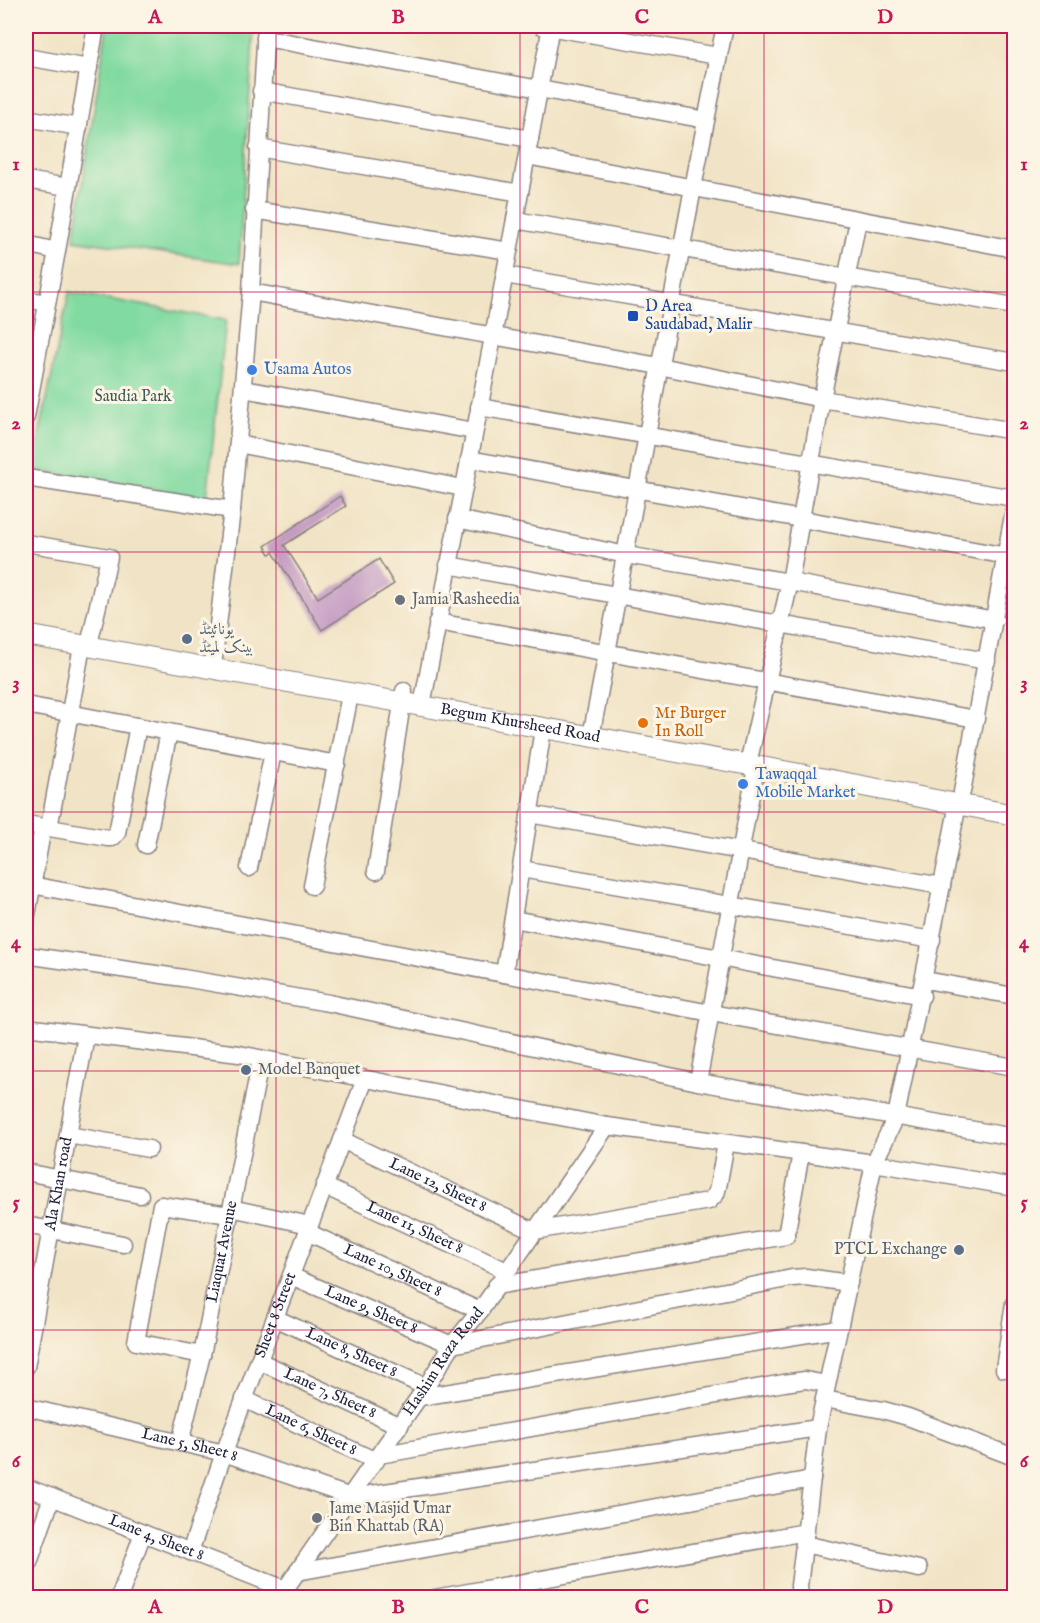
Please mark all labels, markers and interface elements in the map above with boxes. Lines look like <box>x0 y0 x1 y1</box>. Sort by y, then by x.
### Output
text: A <box>147 5 163 30</box>
text: B <box>391 5 405 30</box>
text: C <box>635 5 649 30</box>
text: D <box>877 5 893 30</box>
text: 1 <box>12 152 20 177</box>
text: 1 <box>1020 152 1028 177</box>
place label: D Area Saudabad, Malir <box>645 297 753 335</box>
marker: D Area Saudabad, Malir <box>626 309 640 323</box>
place label: Usama Autos <box>264 360 352 380</box>
marker: Usama Autos <box>245 363 259 377</box>
park label: Saudia Park <box>94 387 172 407</box>
text: 2 <box>11 411 21 436</box>
text: 2 <box>1019 411 1029 436</box>
place label: Jamia Rasheedia <box>410 590 520 610</box>
marker: Jamia Rasheedia <box>393 593 407 607</box>
place label: یونائیٹڈ بینک لمیٹڈ <box>199 619 253 658</box>
marker: یونائیٹڈ بینک لمیٹڈ <box>180 632 194 646</box>
text: 3 <box>12 671 20 696</box>
text: 3 <box>1020 671 1028 696</box>
street label: Begum Khursheed Road <box>439 700 602 748</box>
place label: Mr Burger In Roll <box>655 704 726 742</box>
marker: Mr Burger In Roll <box>636 716 650 730</box>
place label: Tawaqqal Mobile Market <box>755 765 856 803</box>
marker: Tawaqqal Mobile Market <box>736 777 750 791</box>
text: 4 <box>11 930 22 955</box>
text: 4 <box>1019 930 1030 955</box>
place label: Model Banquet <box>258 1060 361 1080</box>
marker: Model Banquet <box>239 1063 253 1077</box>
street label: Ala Khan road <box>41 1135 77 1233</box>
street label: Lane 12, Sheet 8 <box>386 1154 490 1217</box>
text: 5 <box>12 1190 20 1215</box>
text: 5 <box>1020 1190 1028 1215</box>
street label: Lane 11, Sheet 8 <box>363 1197 466 1259</box>
street label: Liaquat Avenue <box>203 1199 243 1305</box>
street label: Lane 10, Sheet 8 <box>340 1240 445 1302</box>
place label: PTCL Exchange <box>834 1240 947 1260</box>
marker: PTCL Exchange <box>952 1243 966 1257</box>
street label: Sheet 8 Street <box>251 1269 301 1361</box>
street label: Lane 9, Sheet 8 <box>321 1282 420 1339</box>
street label: Hashim Raza Road <box>399 1303 489 1420</box>
street label: Lane 8, Sheet 8 <box>303 1323 400 1382</box>
street label: Lane 7, Sheet 8 <box>280 1364 379 1424</box>
street label: Lane 6, Sheet 8 <box>262 1400 360 1461</box>
street label: Lane 5, Sheet 8 <box>140 1424 240 1467</box>
text: 6 <box>12 1449 22 1474</box>
text: 6 <box>1020 1449 1030 1474</box>
place label: Jame Masjid Umar Bin Khattab (RA) <box>327 1499 451 1537</box>
street label: Lane 4, Sheet 8 <box>106 1511 207 1566</box>
marker: Jame Masjid Umar Bin Khattab (RA) <box>310 1511 324 1525</box>
text: A <box>147 1595 163 1620</box>
text: B <box>391 1595 405 1620</box>
text: C <box>635 1595 649 1620</box>
text: D <box>877 1595 893 1620</box>

